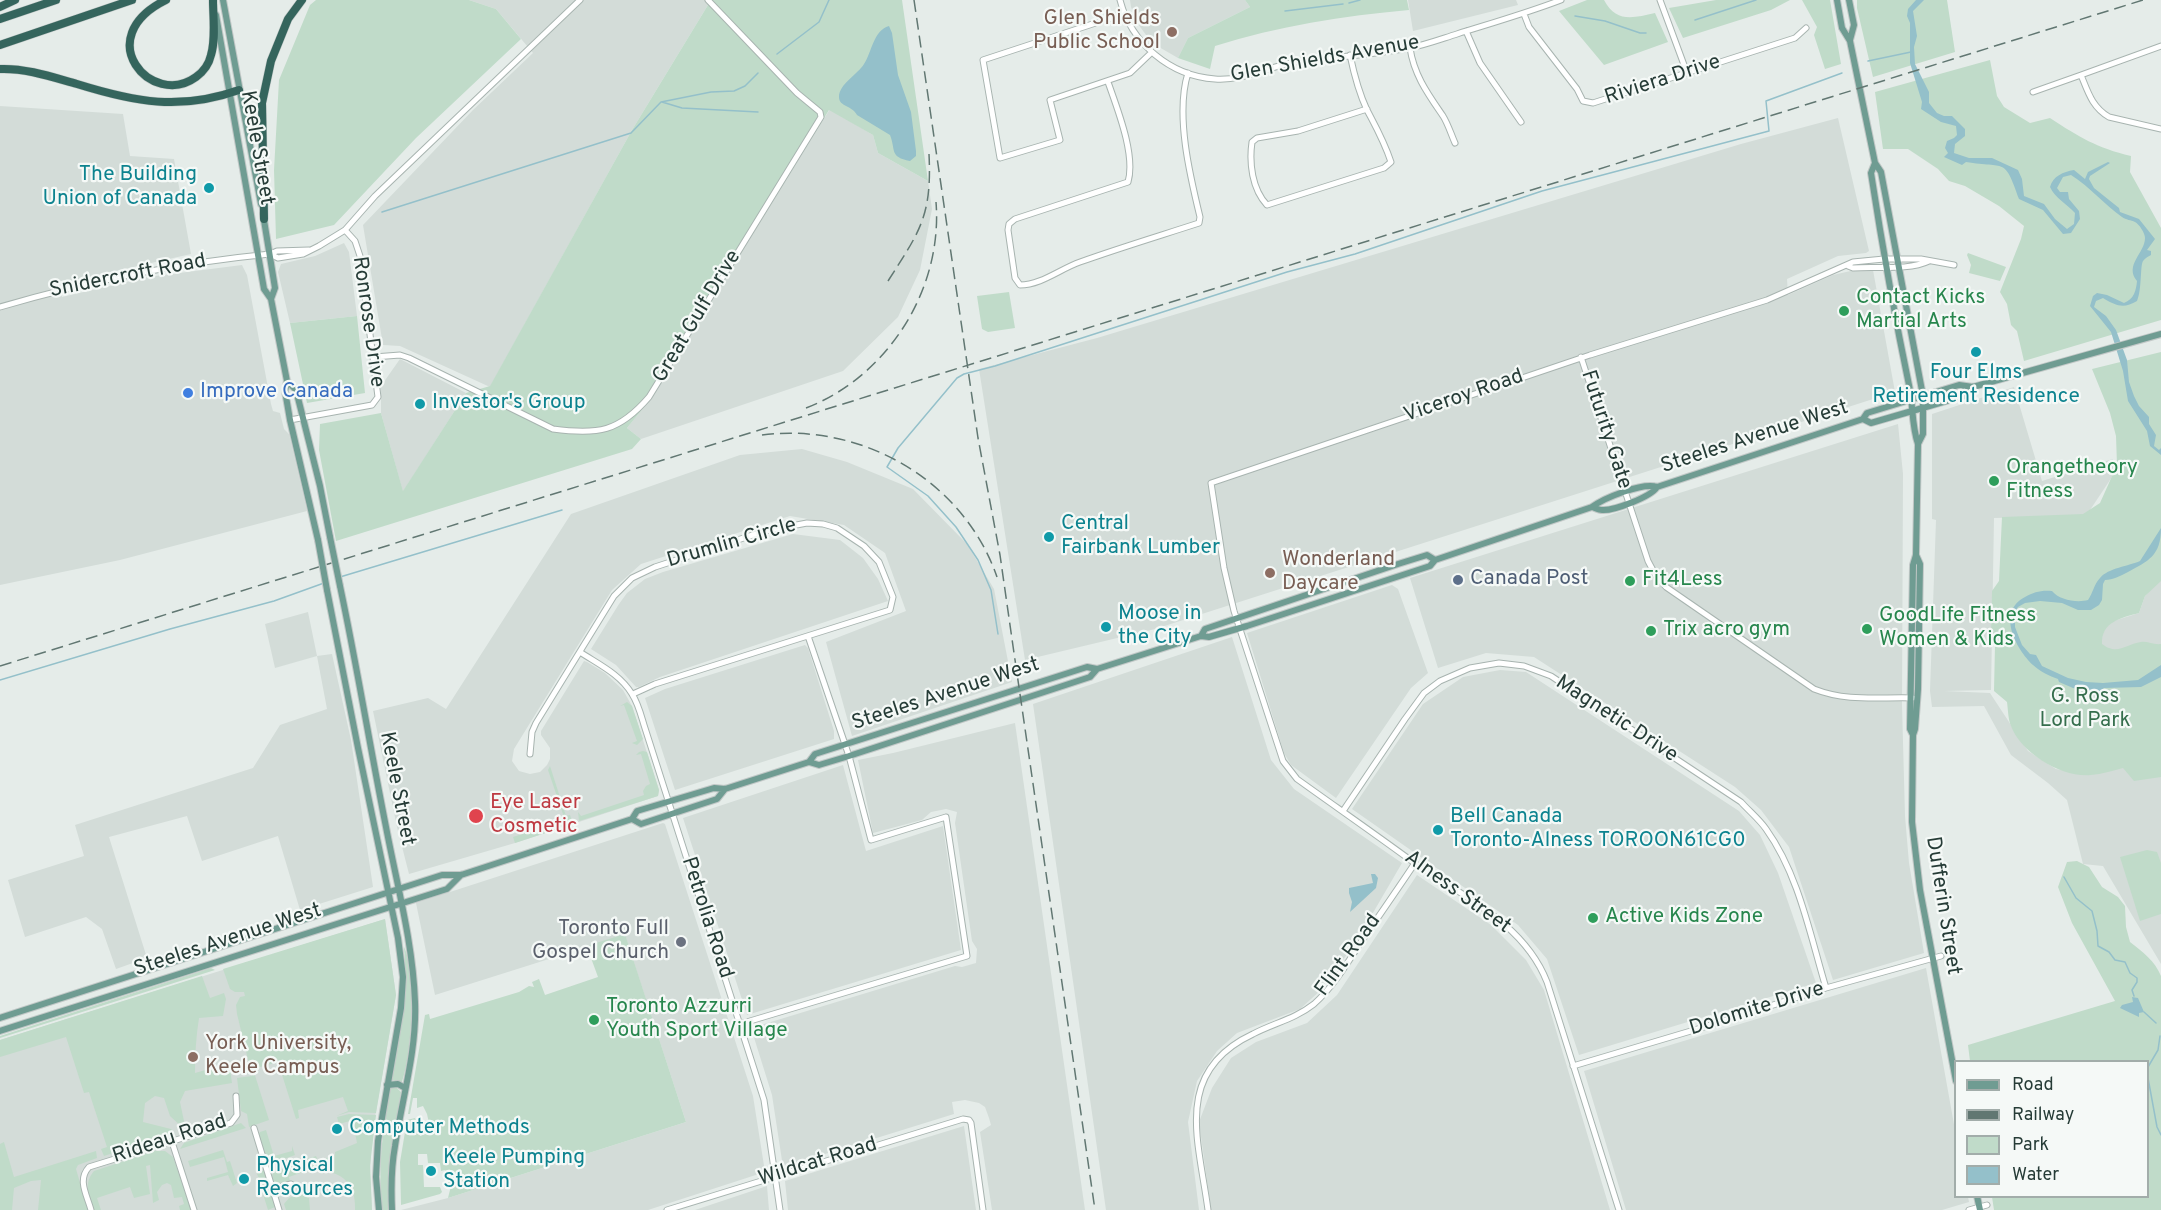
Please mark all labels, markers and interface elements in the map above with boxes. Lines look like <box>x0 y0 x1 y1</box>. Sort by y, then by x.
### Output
place label: Glen Shields Public School <box>1033 7 1160 57</box>
marker: Glen Shields Public School <box>1165 25 1179 39</box>
street label: Glen Shields Avenue <box>1228 31 1422 89</box>
street label: Riviera Drive <box>1602 50 1724 112</box>
street label: Keele Street <box>234 89 278 207</box>
place label: The Building Union of Canada <box>43 163 197 213</box>
marker: The Building Union of Canada <box>202 181 216 195</box>
street label: Great Gulf Drive <box>648 246 748 388</box>
street label: Snidercroft Road <box>48 249 208 305</box>
street label: Ronrose Drive <box>345 255 389 389</box>
place label: Contact Kicks Martial Arts <box>1856 286 1985 336</box>
marker: Contact Kicks Martial Arts <box>1837 304 1851 318</box>
marker: Four Elms Retirement Residence <box>1969 345 1983 359</box>
place label: Four Elms Retirement Residence <box>1872 361 2080 411</box>
street label: Viceroy Road <box>1401 365 1527 429</box>
street label: Futurity Gate <box>1574 367 1636 493</box>
place label: Improve Canada <box>200 380 353 406</box>
marker: Improve Canada <box>181 386 195 400</box>
place label: Investor's Group <box>432 391 586 417</box>
street label: Steeles Avenue West <box>1658 396 1852 480</box>
marker: Investor's Group <box>413 397 427 411</box>
place label: Orangetheory Fitness <box>2006 456 2138 506</box>
marker: Orangetheory Fitness <box>1987 474 2001 488</box>
place label: Central Fairbank Lumber <box>1061 512 1220 562</box>
street label: Drumlin Circle <box>664 513 800 575</box>
marker: Central Fairbank Lumber <box>1042 530 1056 544</box>
place label: Wonderland Daycare <box>1282 548 1395 598</box>
marker: Wonderland Daycare <box>1263 566 1277 580</box>
place label: Canada Post <box>1470 567 1588 593</box>
place label: Fit4Less <box>1642 568 1723 594</box>
marker: Canada Post <box>1451 573 1465 587</box>
marker: Fit4Less <box>1623 574 1637 588</box>
place label: Moose in the City <box>1118 602 1202 652</box>
place label: GoodLife Fitness Women & Kids <box>1879 604 2036 654</box>
place label: Trix acro gym <box>1663 618 1790 644</box>
marker: Moose in the City <box>1099 620 1113 634</box>
marker: GoodLife Fitness Women & Kids <box>1860 622 1874 636</box>
marker: Trix acro gym <box>1644 624 1658 638</box>
street label: Steeles Avenue West <box>849 653 1043 737</box>
street label: Magnetic Drive <box>1550 671 1682 769</box>
park label: G. Ross Lord Park <box>2039 685 2131 735</box>
street label: Keele Street <box>373 730 419 848</box>
place label: Eye Laser Cosmetic <box>490 791 581 841</box>
place label: Bell Canada Toronto-Alness TOROON61CG0 <box>1450 805 1746 855</box>
marker: Eye Laser Cosmetic <box>467 807 485 825</box>
marker: Bell Canada Toronto-Alness TOROON61CG0 <box>1431 823 1445 837</box>
street label: Dufferin Street <box>1919 835 1965 977</box>
street label: Alness Street <box>1399 846 1515 940</box>
street label: Petrolia Road <box>675 854 737 982</box>
street label: Steeles Avenue West <box>131 899 325 983</box>
place label: Active Kids Zone <box>1605 905 1763 931</box>
street label: Flint Road <box>1311 910 1387 1002</box>
marker: Active Kids Zone <box>1586 911 1600 925</box>
place label: Toronto Full Gospel Church <box>532 917 669 967</box>
marker: Toronto Full Gospel Church <box>674 935 688 949</box>
street label: Dolomite Drive <box>1686 978 1828 1042</box>
place label: Toronto Azzurri Youth Sport Village <box>606 995 787 1045</box>
marker: Toronto Azzurri Youth Sport Village <box>587 1013 601 1027</box>
place label: York University, Keele Campus <box>205 1032 351 1082</box>
marker: York University, Keele Campus <box>186 1050 200 1064</box>
legend <box>1954 1060 2149 1198</box>
text: Road <box>2012 1074 2054 1097</box>
text: Railway <box>2012 1104 2074 1127</box>
street label: Rideau Road <box>110 1110 230 1170</box>
place label: Computer Methods <box>349 1116 530 1142</box>
marker: Computer Methods <box>330 1122 344 1136</box>
street label: Wildcat Road <box>756 1133 880 1193</box>
text: Park <box>2012 1134 2049 1157</box>
place label: Keele Pumping Station <box>443 1146 585 1196</box>
place label: Physical Resources <box>256 1154 353 1204</box>
marker: Keele Pumping Station <box>424 1164 438 1178</box>
text: Water <box>2012 1164 2059 1187</box>
marker: Physical Resources <box>237 1172 251 1186</box>

